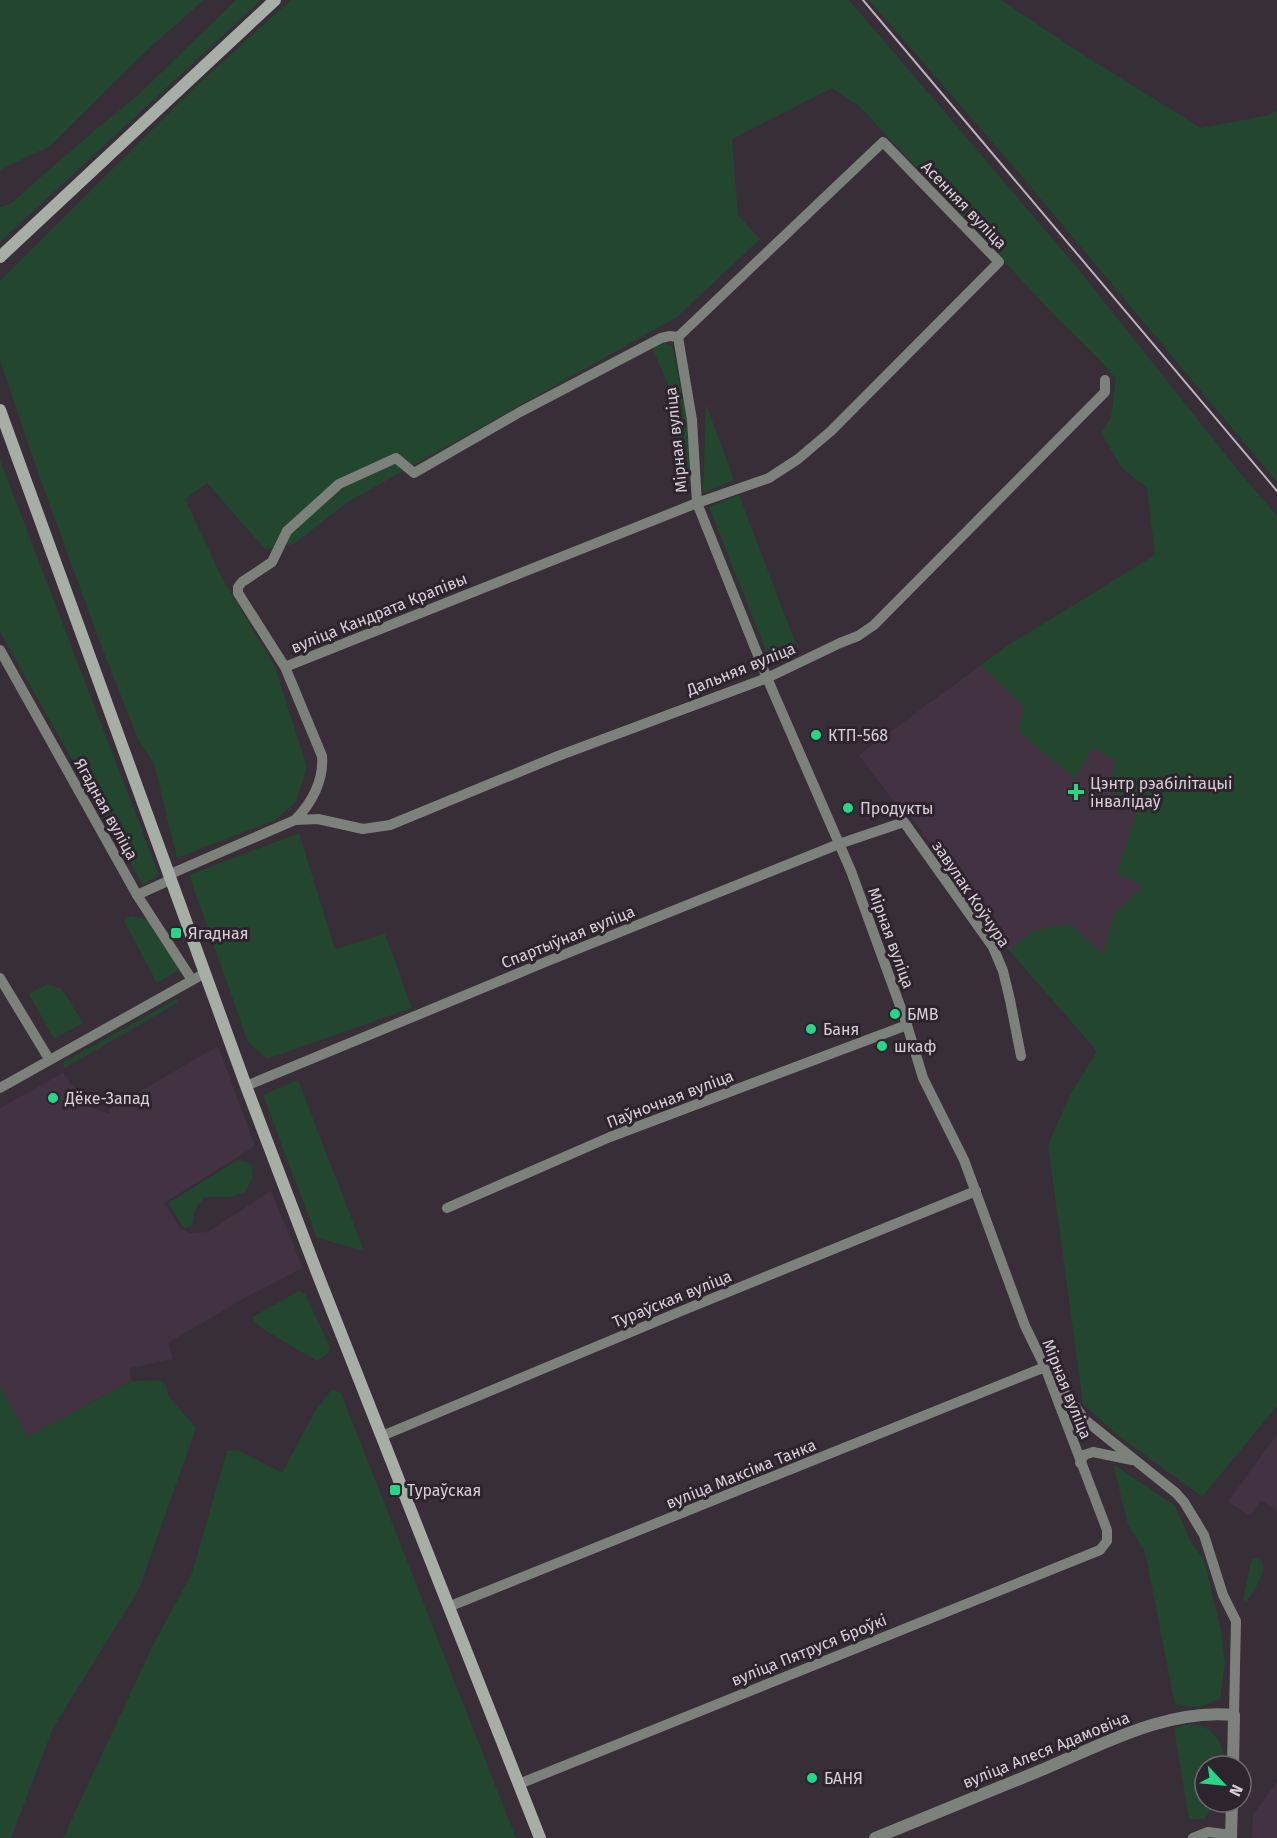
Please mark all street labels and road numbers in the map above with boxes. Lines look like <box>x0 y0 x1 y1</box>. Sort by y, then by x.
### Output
street label: Асенняя вуліца <box>917 157 1011 253</box>
street label: Мірная вуліца <box>661 386 691 494</box>
street label: вуліца Кандрата Крапівы <box>288 569 470 657</box>
street label: Дальняя вуліца <box>683 639 798 700</box>
street label: Ягадная вуліца <box>70 755 142 863</box>
street label: завулак Коўчура <box>928 837 1014 951</box>
street label: Мірная вуліца <box>864 885 918 991</box>
street label: Спартыўная вуліца <box>498 902 638 972</box>
street label: Паўночная вуліца <box>604 1066 736 1132</box>
street label: Тураўская вуліца <box>610 1266 734 1332</box>
street label: Мірная вуліца <box>1038 1336 1096 1442</box>
street label: вуліца Максіма Танка <box>663 1435 819 1513</box>
street label: вуліца Пятруся Броўкі <box>728 1610 890 1690</box>
street label: вуліца Алеся Адамовіча <box>960 1708 1132 1792</box>

